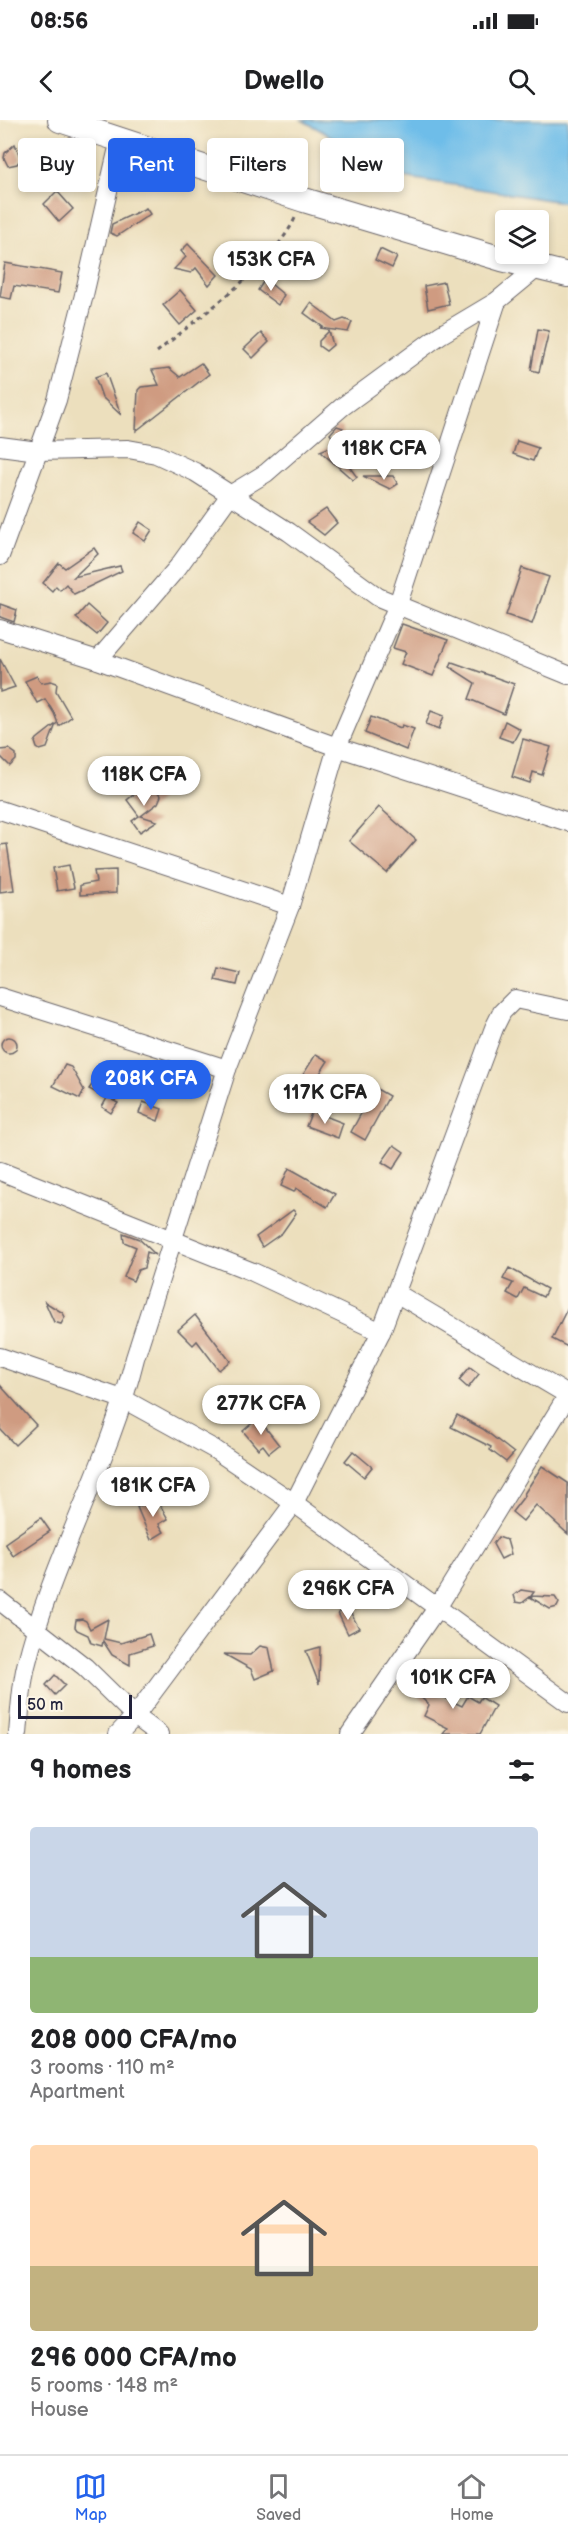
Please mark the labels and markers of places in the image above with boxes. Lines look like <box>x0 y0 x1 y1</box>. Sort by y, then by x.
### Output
pin: 153K CFA <box>209 241 333 292</box>
pin: 118K CFA <box>322 430 446 481</box>
pin: 118K CFA <box>82 756 206 807</box>
pin: 208K CFA <box>89 1060 213 1111</box>
pin: 117K CFA <box>263 1074 387 1125</box>
pin: 277K CFA <box>199 1385 323 1436</box>
pin: 181K CFA <box>91 1467 215 1518</box>
pin: 296K CFA <box>286 1570 410 1621</box>
pin: 101K CFA <box>391 1659 515 1710</box>

